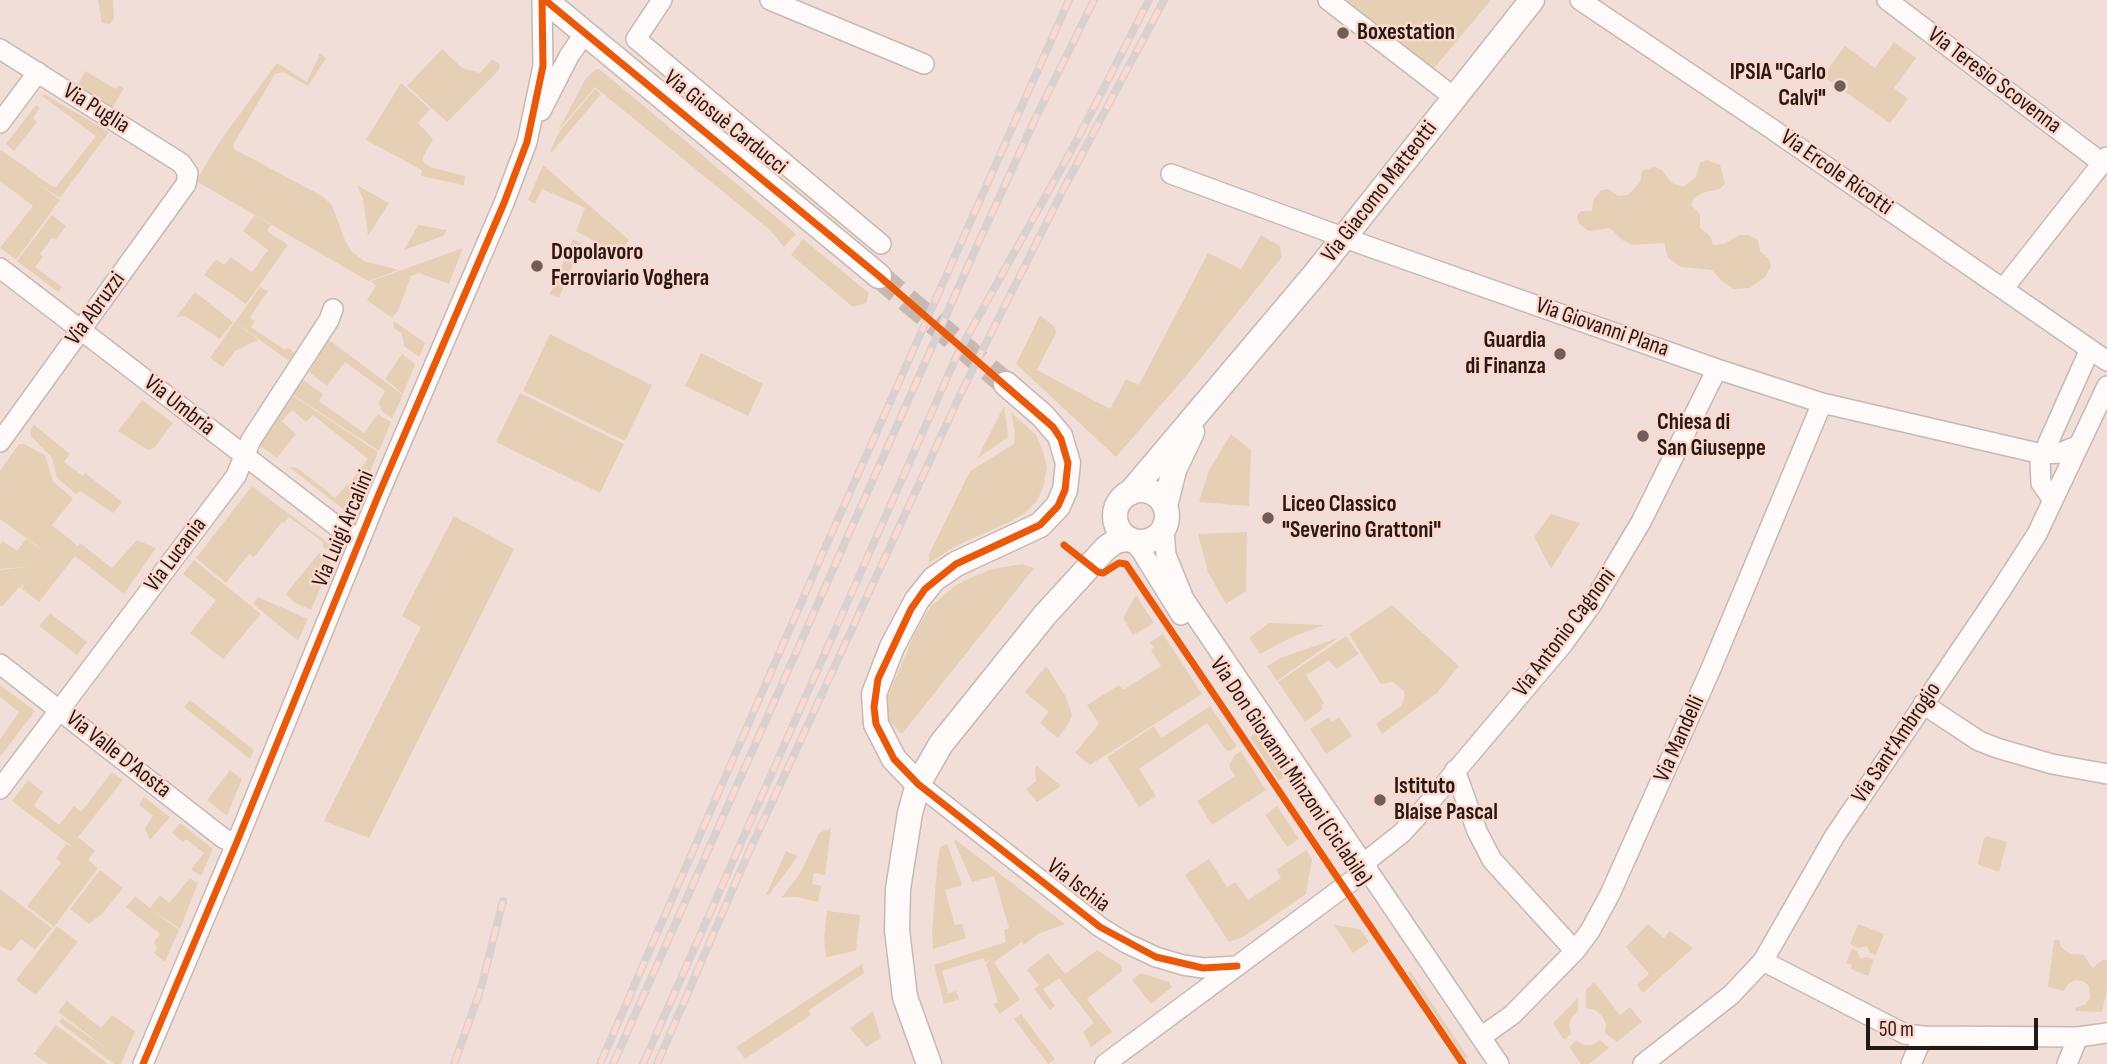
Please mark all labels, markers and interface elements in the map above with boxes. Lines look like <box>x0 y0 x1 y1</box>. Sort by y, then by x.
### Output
place label: Boxestation <box>1357 19 1455 47</box>
street label: Via Teresio Scovenna <box>1922 22 2066 140</box>
marker: Boxestation <box>1335 25 1351 41</box>
place label: IPSIA "Carlo Calvi" <box>1730 59 1826 113</box>
street label: Via Giosuè Carducci <box>658 65 792 181</box>
street label: Via Puglia <box>58 78 134 140</box>
marker: IPSIA "Carlo Calvi" <box>1832 78 1848 94</box>
street label: Via Giacomo Matteotti <box>1316 116 1444 268</box>
street label: Via Ercole Ricotti <box>1775 124 1897 222</box>
place label: Dopolavoro Ferroviario Voghera <box>551 239 709 293</box>
marker: Dopolavoro Ferroviario Voghera <box>529 258 545 274</box>
street label: Via Abruzzi <box>60 267 132 351</box>
street label: Via Giovanni Plana <box>1532 292 1672 364</box>
place label: Guardia di Finanza <box>1465 327 1546 381</box>
marker: Guardia di Finanza <box>1552 346 1568 362</box>
street label: Via Umbria <box>138 370 220 442</box>
place label: Chiesa di San Giuseppe <box>1657 409 1766 463</box>
marker: Chiesa di San Giuseppe <box>1635 428 1651 444</box>
street label: Via Luigi Arcalini <box>307 466 381 592</box>
place label: Liceo Classico "Severino Grattoni" <box>1282 491 1441 545</box>
marker: Liceo Classico "Severino Grattoni" <box>1260 510 1276 526</box>
street label: Via Lucania <box>139 512 213 598</box>
street label: Via Antonio Cagnoni <box>1508 563 1622 703</box>
street label: Via Don Giovanni Minzoni (Ciclabile) <box>1203 652 1377 892</box>
street label: Via Sant'Ambrogio <box>1846 677 1948 809</box>
street label: Via Mandelli <box>1649 692 1711 786</box>
street label: Via Valle D'Aosta <box>60 705 176 805</box>
place label: Istituto Blaise Pascal <box>1394 773 1498 827</box>
marker: Istituto Blaise Pascal <box>1372 792 1388 808</box>
street label: Via Ischia <box>1041 853 1115 919</box>
scale bar <box>1869 1004 2040 1048</box>
text: 50 m <box>1879 1017 1914 1042</box>

